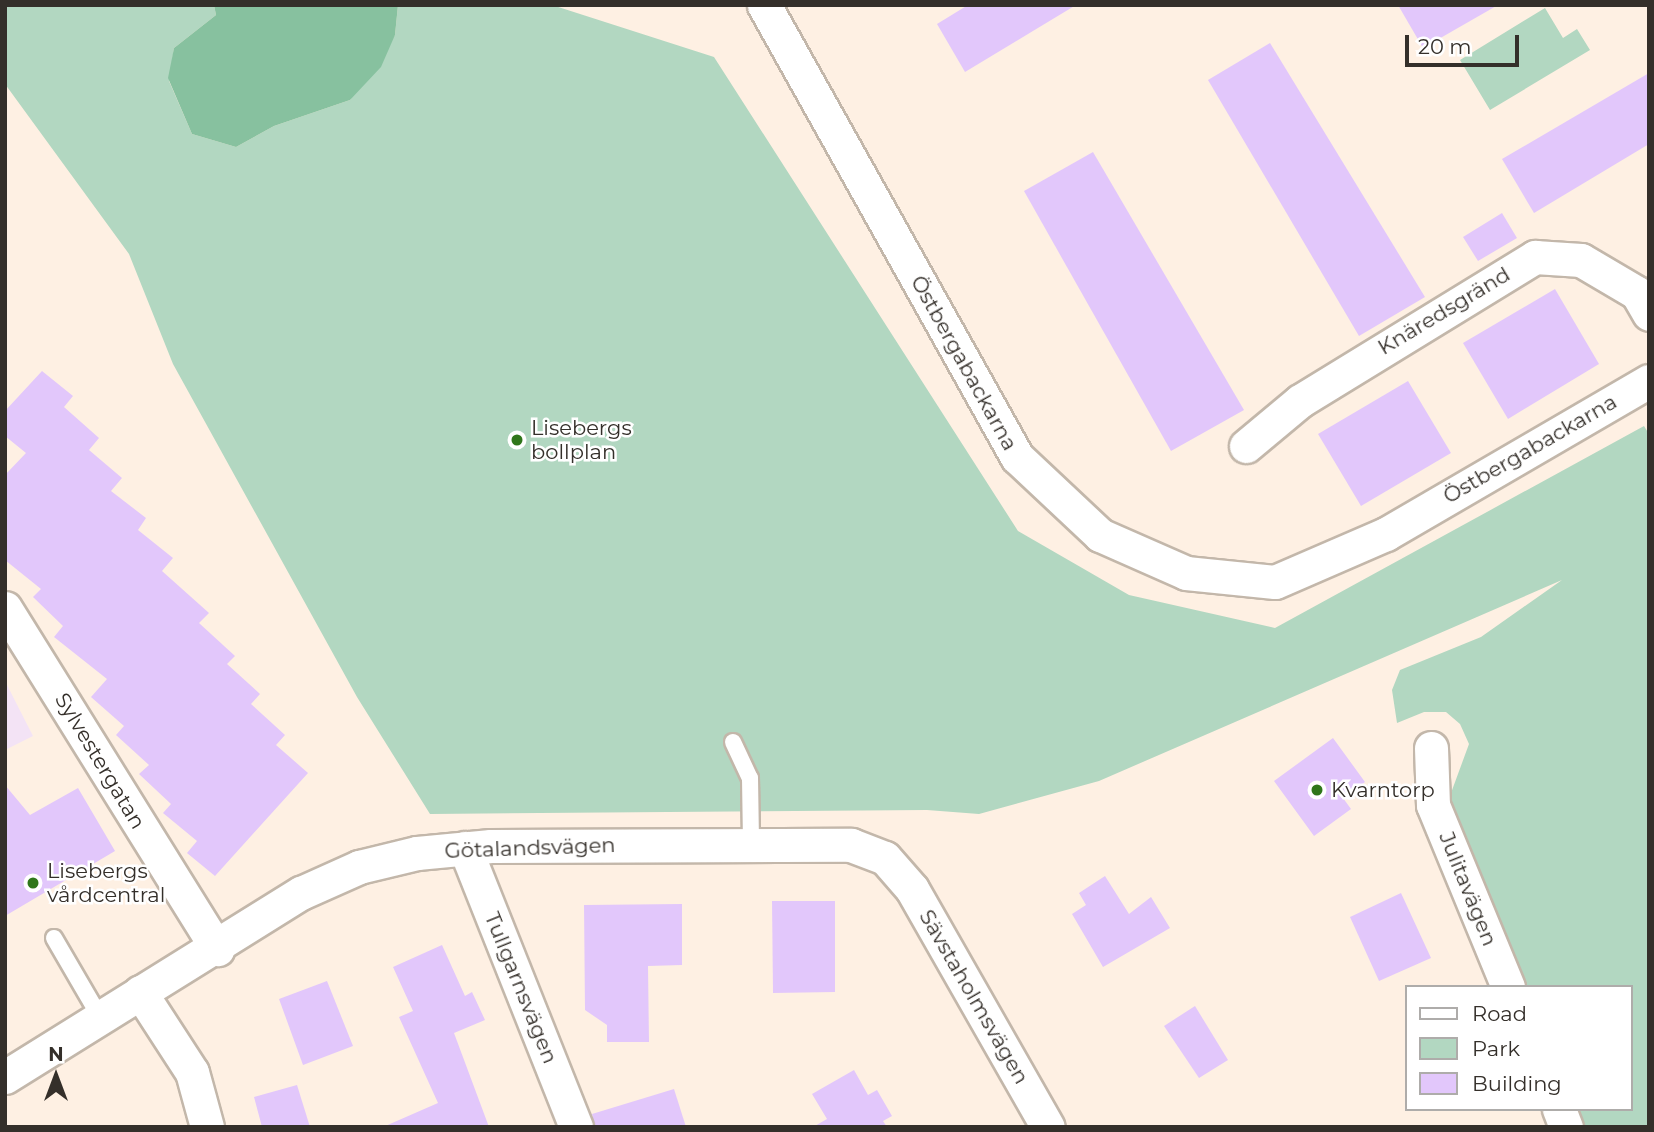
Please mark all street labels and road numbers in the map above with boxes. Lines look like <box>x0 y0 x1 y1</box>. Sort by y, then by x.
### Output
street label: Knäredsgränd <box>1373 262 1515 360</box>
street label: Östbergabackarna <box>905 271 1023 455</box>
street label: Östbergabackarna <box>1439 389 1621 509</box>
street label: Sylvestergatan <box>49 688 151 834</box>
street label: Julitavägen <box>1434 828 1502 950</box>
street label: Götalandsvägen <box>444 832 616 864</box>
street label: Sävstaholmsvägen <box>914 905 1034 1089</box>
street label: Tullgarnsvägen <box>479 909 563 1067</box>

